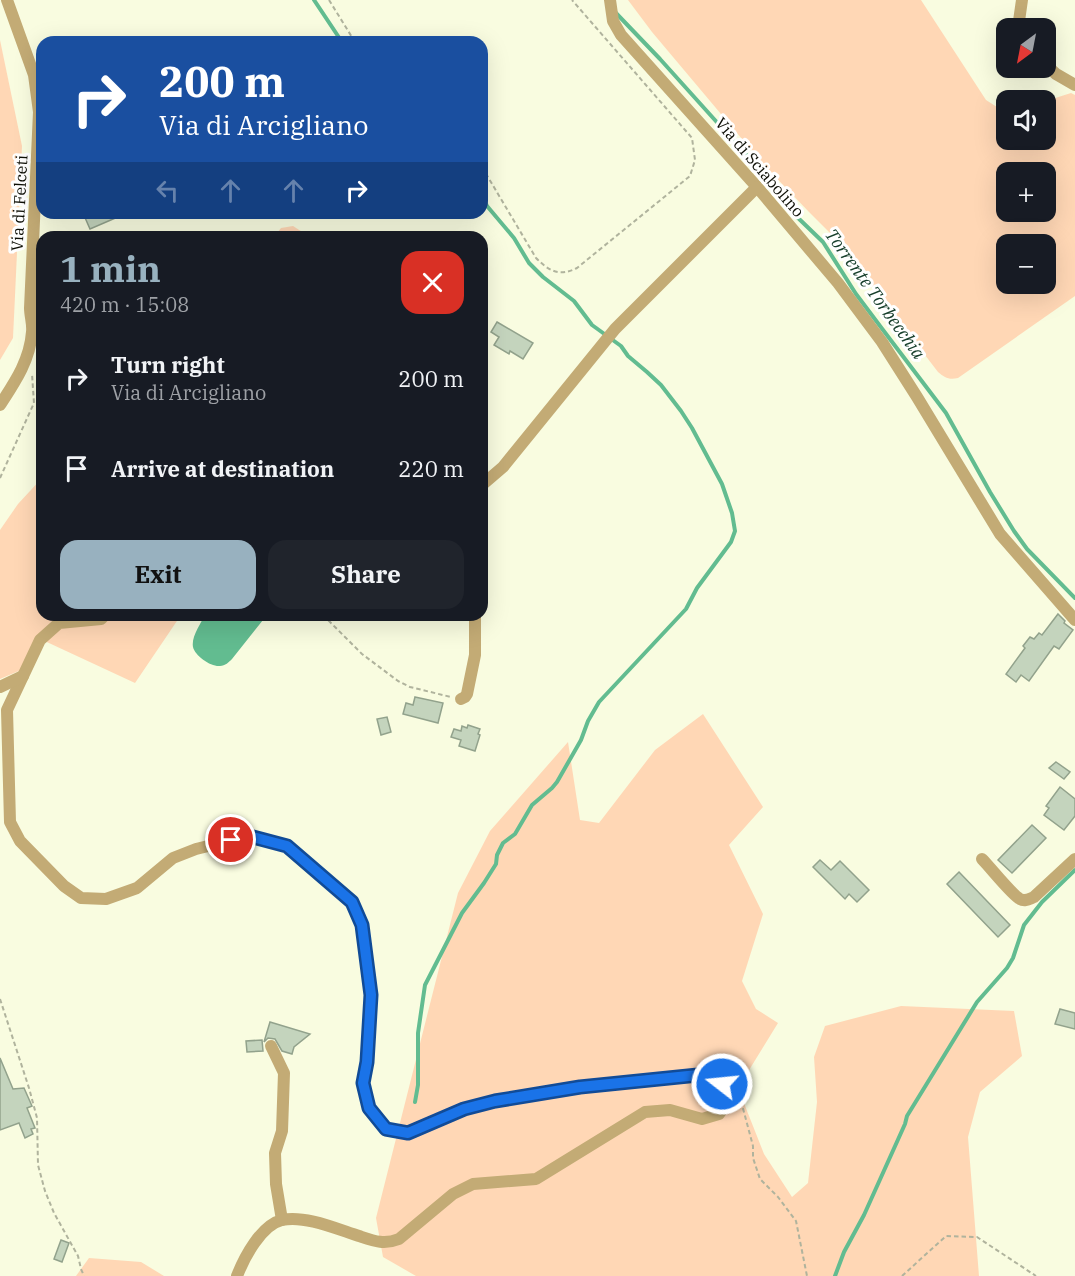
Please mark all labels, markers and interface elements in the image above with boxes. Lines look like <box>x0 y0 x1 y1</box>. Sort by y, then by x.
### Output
north arrow <box>996 18 1056 78</box>
map controls <box>996 18 1056 294</box>
text: 200 m <box>159 54 285 109</box>
icon: right <box>60 60 138 138</box>
button: sound <box>996 90 1056 150</box>
text: Via di Arcigliano <box>159 107 369 142</box>
street label: Via di Sciabolino <box>711 113 809 221</box>
street label: Via di Felceti <box>6 154 32 252</box>
button: + <box>996 162 1056 222</box>
icon: left <box>151 174 184 207</box>
icon: ahead <box>214 174 247 207</box>
icon: ahead <box>277 174 310 207</box>
icon: right <box>340 174 373 207</box>
water label: Torrente Torbecchia <box>820 224 931 364</box>
button: − <box>996 234 1056 294</box>
text: 1 min <box>60 245 161 292</box>
button: close <box>401 251 464 314</box>
text: 420 m · 15:08 <box>60 291 189 318</box>
text: Turn right <box>111 350 225 379</box>
icon: right <box>60 362 93 395</box>
text: 200 m <box>398 364 464 393</box>
text: Via di Arcigliano <box>111 379 266 406</box>
icon: arrive <box>60 452 93 485</box>
text: Arrive at destination <box>111 454 334 483</box>
text: 220 m <box>398 454 464 483</box>
button: Exit <box>60 540 256 609</box>
button: Share <box>268 540 464 609</box>
pin <box>205 814 256 865</box>
icon: arrive <box>214 823 247 856</box>
position arrow <box>690 1052 754 1116</box>

